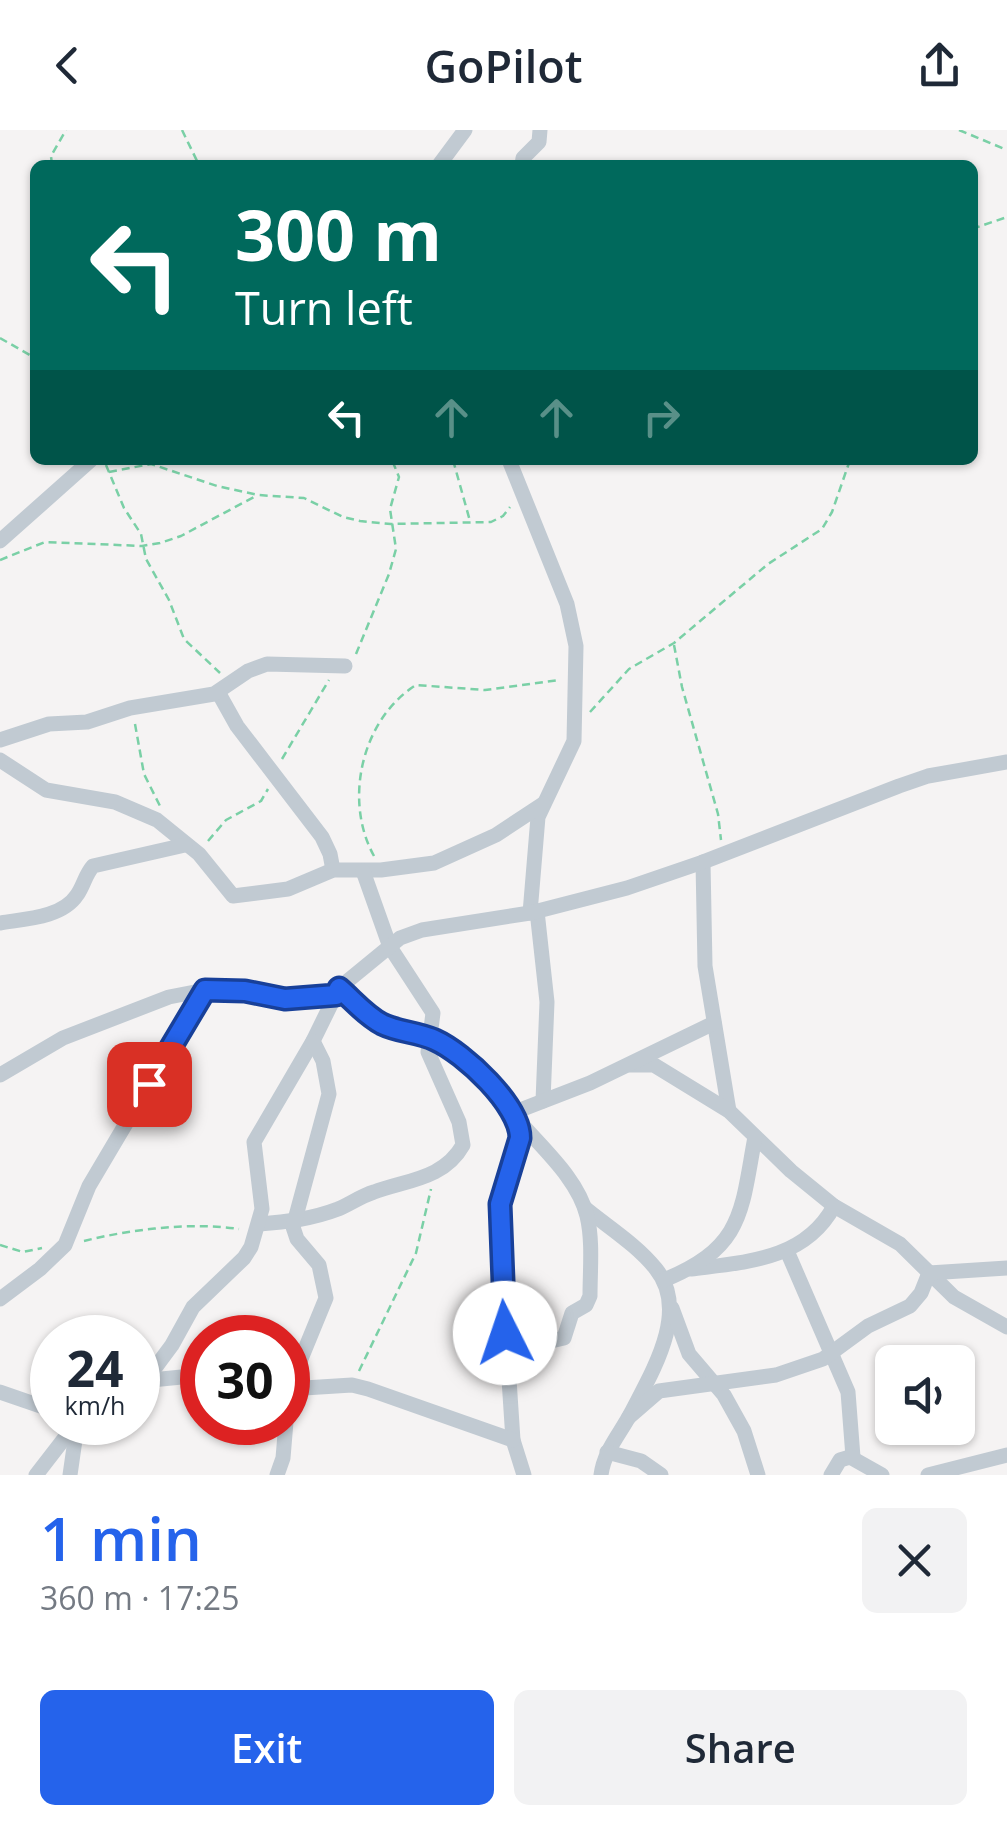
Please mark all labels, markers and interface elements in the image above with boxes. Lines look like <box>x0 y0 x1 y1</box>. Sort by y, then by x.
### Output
text: GoPilot <box>424 35 583 96</box>
icon: back <box>40 38 95 93</box>
icon: share <box>912 38 967 93</box>
text: 300 m <box>235 186 442 282</box>
icon: left <box>70 200 200 330</box>
text: Turn left <box>235 277 413 338</box>
icon: left <box>319 390 374 445</box>
icon: ahead <box>424 390 479 445</box>
icon: ahead <box>529 390 584 445</box>
icon: right <box>634 390 689 445</box>
pin <box>107 1042 192 1127</box>
icon: arrive <box>122 1057 177 1112</box>
position arrow <box>453 1281 557 1385</box>
speed limit sign: 30 <box>180 1315 310 1445</box>
text: 24 <box>66 1334 124 1402</box>
map controls <box>875 1345 975 1445</box>
button: sound <box>875 1345 975 1445</box>
text: km/h <box>65 1388 125 1422</box>
text: 1 min <box>40 1497 202 1579</box>
button: close <box>862 1508 967 1613</box>
text: 360 m · 17:25 <box>40 1576 239 1619</box>
button: Exit <box>40 1690 494 1805</box>
button: Share <box>514 1690 967 1805</box>

